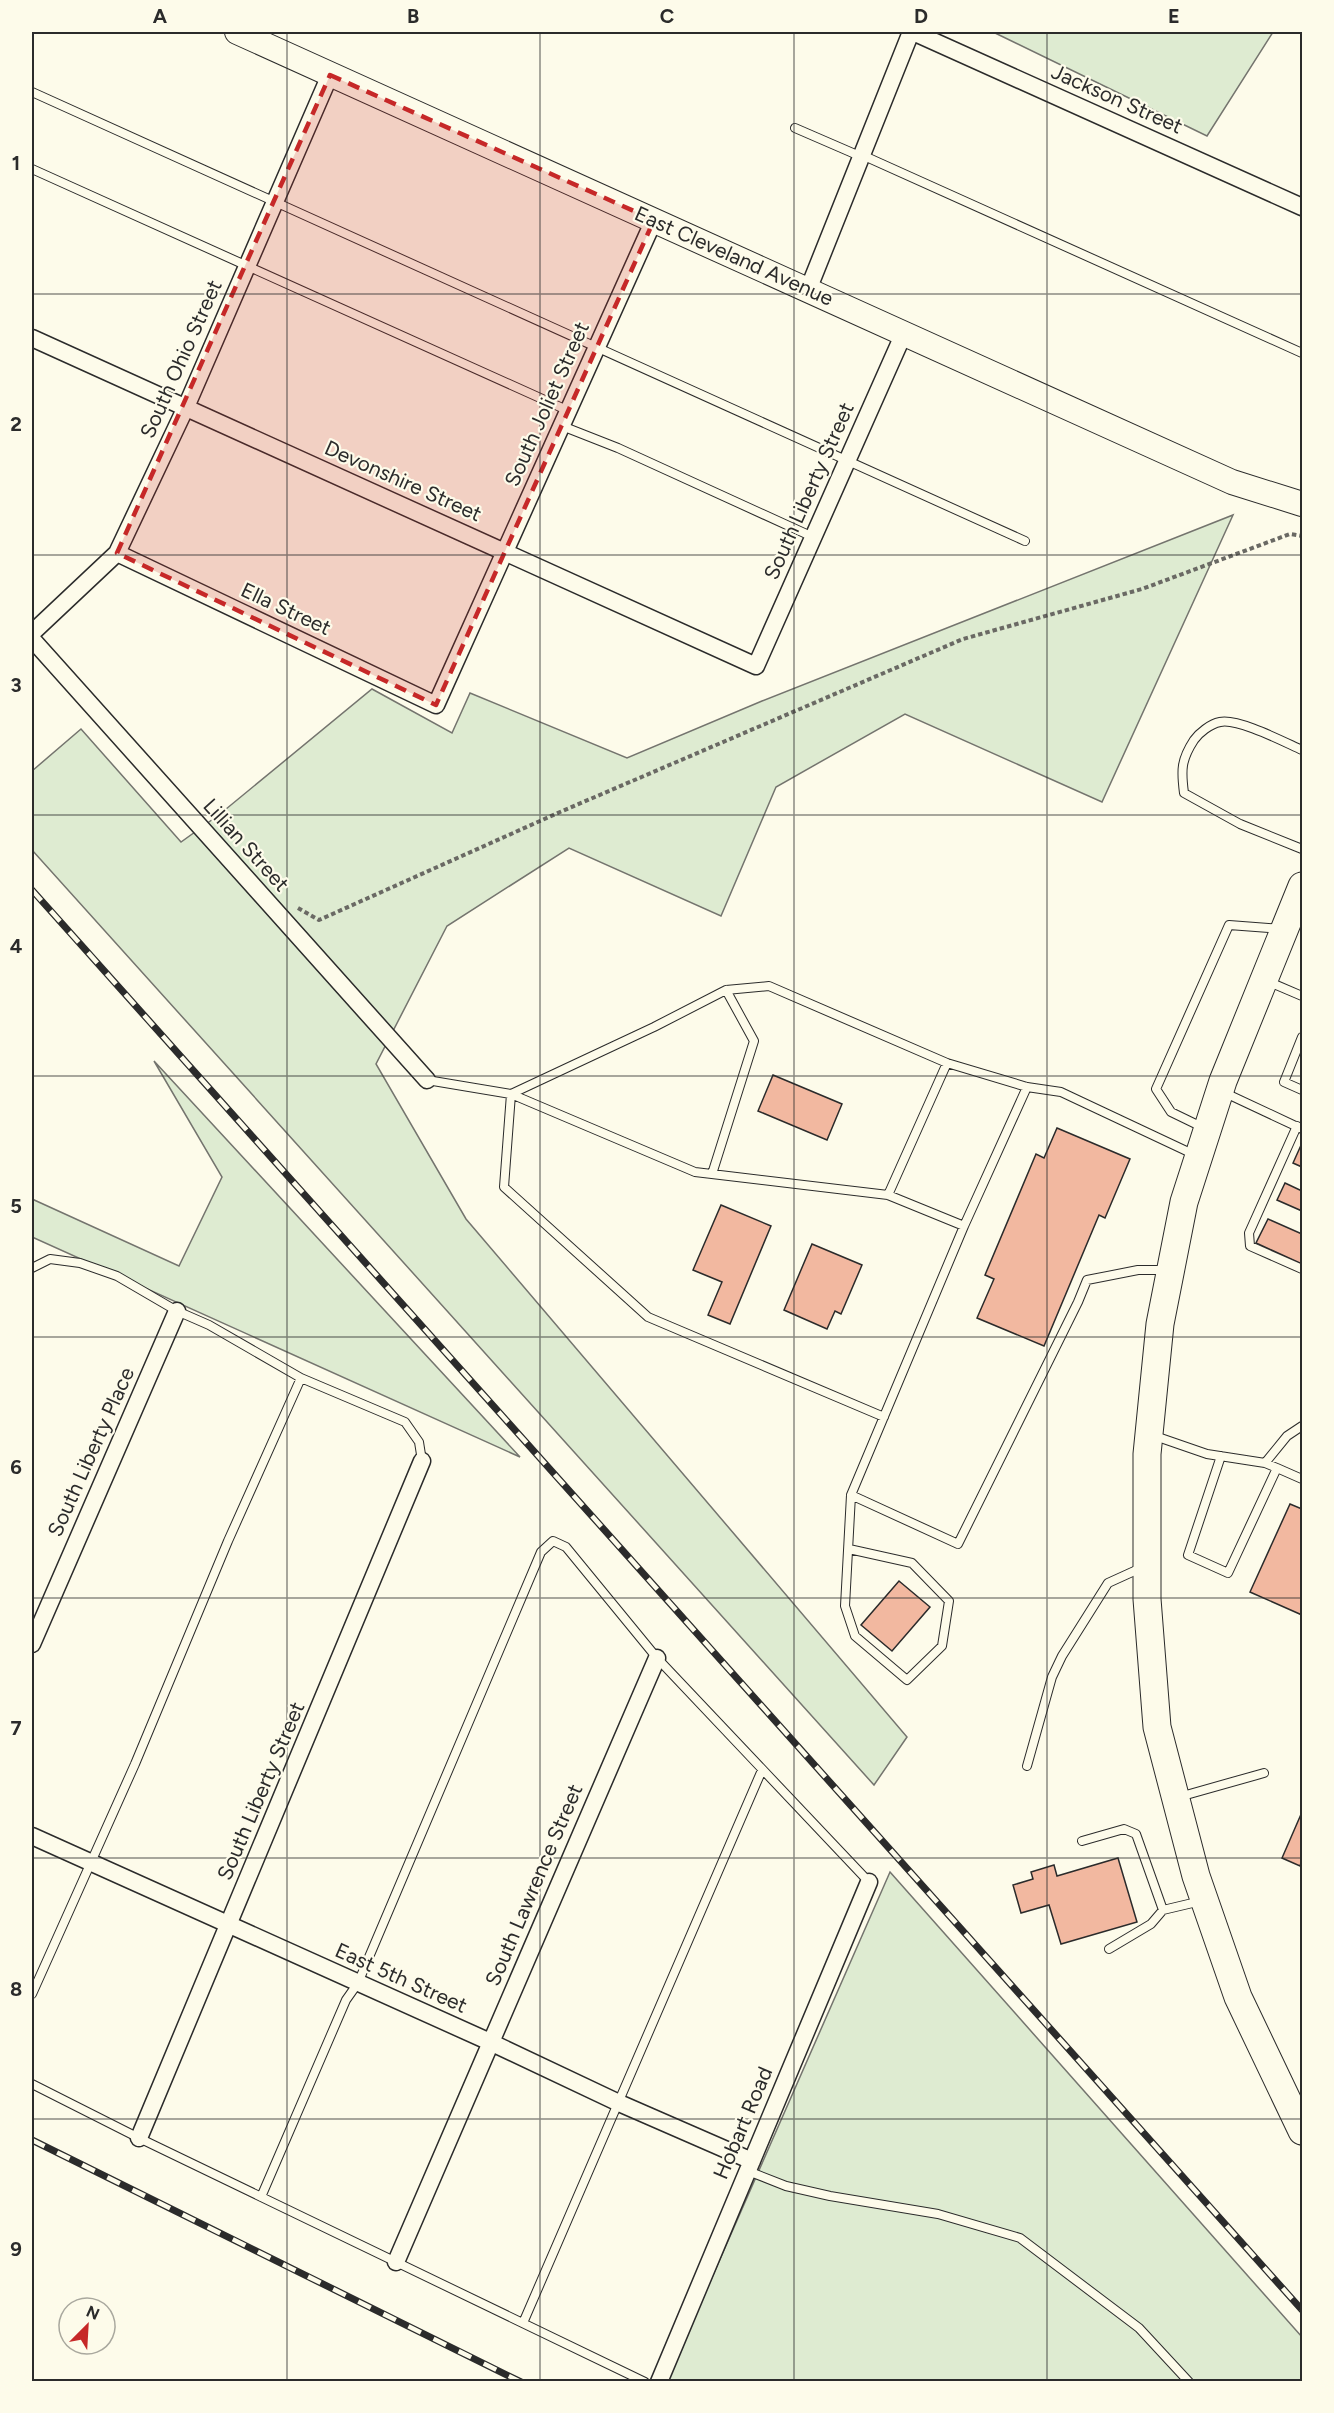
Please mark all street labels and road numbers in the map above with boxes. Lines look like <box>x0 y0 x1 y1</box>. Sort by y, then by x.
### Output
street label: Jackson Street <box>1048 58 1187 139</box>
street label: East Cleveland Avenue <box>631 200 837 311</box>
street label: South Ohio Street <box>134 276 227 442</box>
street label: South Joliet Street <box>499 318 594 490</box>
street label: South Liberty Street <box>758 398 859 583</box>
street label: Devonshire Street <box>321 435 486 526</box>
street label: Ella Street <box>237 577 335 640</box>
street label: Lillian Street <box>198 793 295 896</box>
street label: South Liberty Place <box>42 1363 139 1540</box>
street label: South Liberty Street <box>212 1698 309 1884</box>
street label: South Lawrence Street <box>480 1780 587 1989</box>
street label: East 5th Street <box>331 1937 471 2018</box>
street label: Hobart Road <box>708 2063 777 2183</box>

